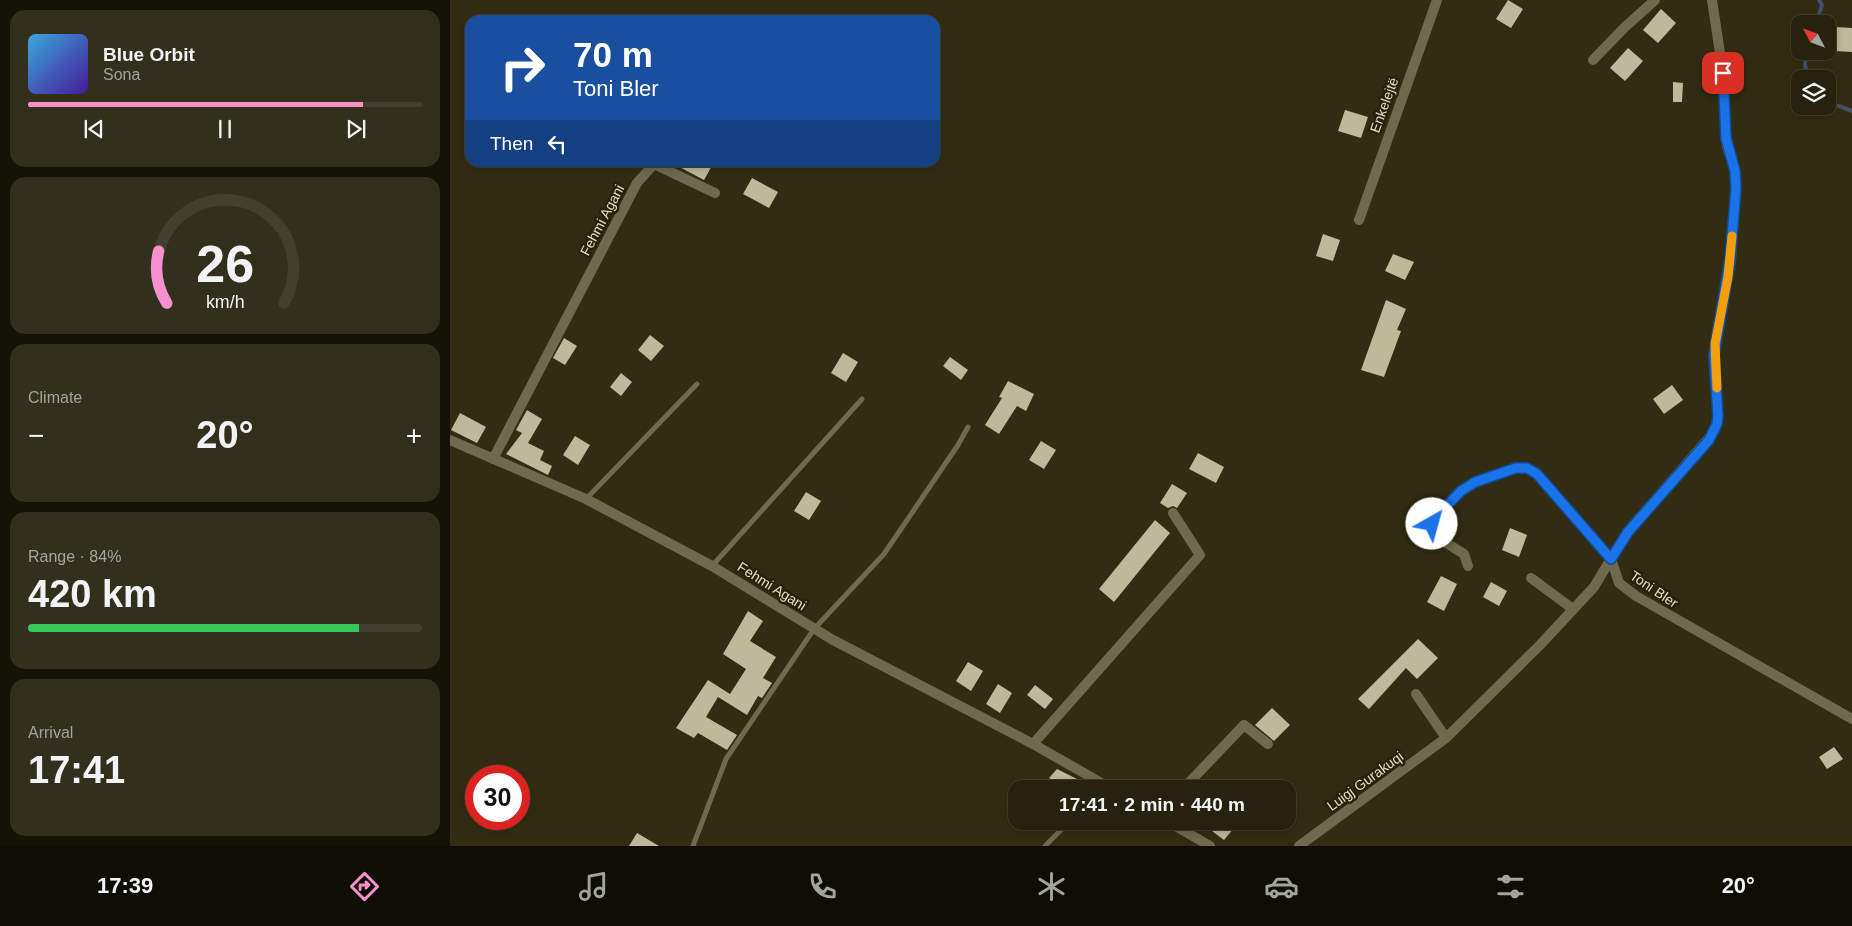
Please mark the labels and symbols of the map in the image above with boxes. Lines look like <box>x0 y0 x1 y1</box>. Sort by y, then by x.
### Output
north arrow <box>1791 15 1836 60</box>
pin <box>1702 52 1744 94</box>
street label: Enkelejtë <box>1367 75 1401 135</box>
street label: Fehmi Agani <box>577 182 627 258</box>
position arrow <box>1405 497 1457 549</box>
street label: Fehmi Agani <box>735 559 809 613</box>
street label: Toni Bler <box>1627 567 1681 611</box>
street label: Luigj Gurakuqi <box>1324 748 1406 814</box>
speed limit sign: 30 <box>465 765 530 830</box>

